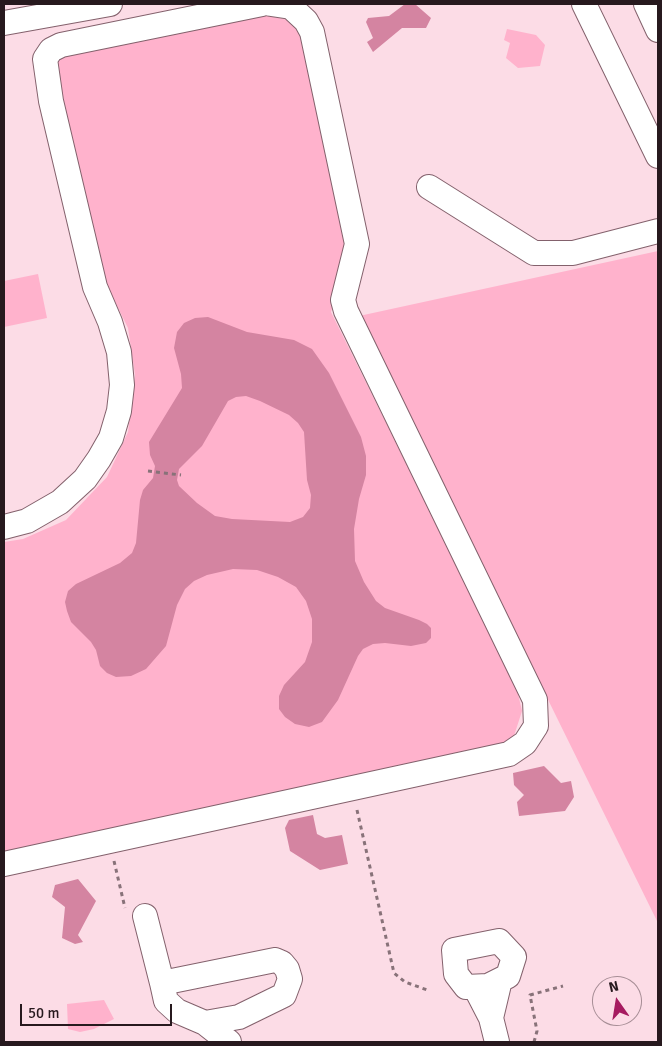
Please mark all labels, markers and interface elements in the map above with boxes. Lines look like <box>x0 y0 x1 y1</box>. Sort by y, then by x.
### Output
north arrow <box>592 976 642 1026</box>
text: N <box>607 977 620 996</box>
scale bar <box>22 994 175 1026</box>
text: 50 m <box>28 1004 59 1022</box>

